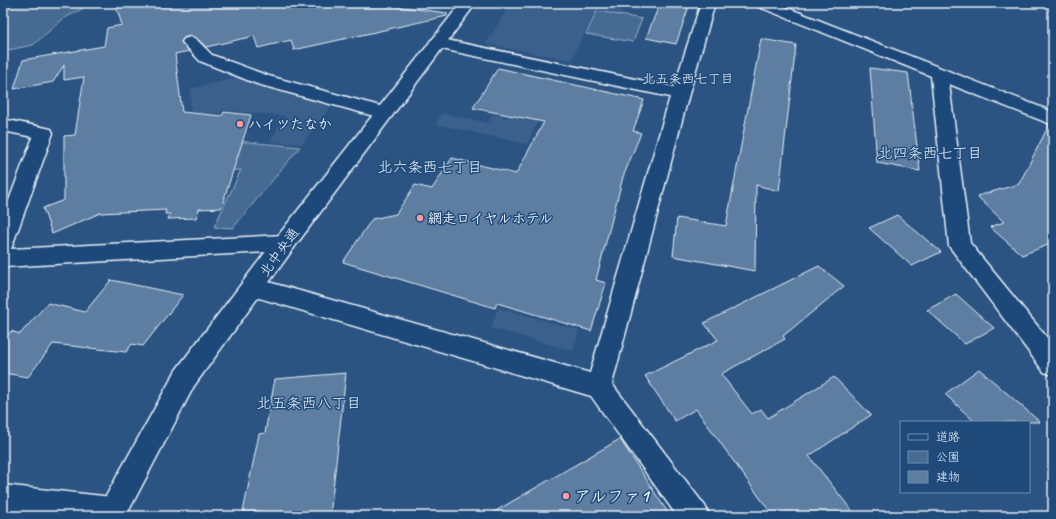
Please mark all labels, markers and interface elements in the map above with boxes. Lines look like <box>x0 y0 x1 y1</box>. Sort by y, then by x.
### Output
district label: 北五条西七丁目 <box>642 71 734 87</box>
place label: ハイツたなか <box>248 116 332 133</box>
marker: ハイツたなか <box>235 119 245 129</box>
district label: 北四条西七丁目 <box>877 144 983 163</box>
district label: 北六条西七丁目 <box>377 158 483 177</box>
place label: 網走ロイヤルホテル <box>428 210 553 227</box>
marker: 網走ロイヤルホテル <box>415 213 425 223</box>
street label: 北中央通 <box>256 225 303 280</box>
district label: 北五条西八丁目 <box>256 394 362 413</box>
legend <box>900 421 1030 493</box>
text: 道路 <box>936 429 960 445</box>
text: 公園 <box>936 449 960 465</box>
text: 建物 <box>936 469 960 485</box>
place label: アルファ1 <box>574 486 651 507</box>
marker: アルファ1 <box>561 491 571 501</box>

